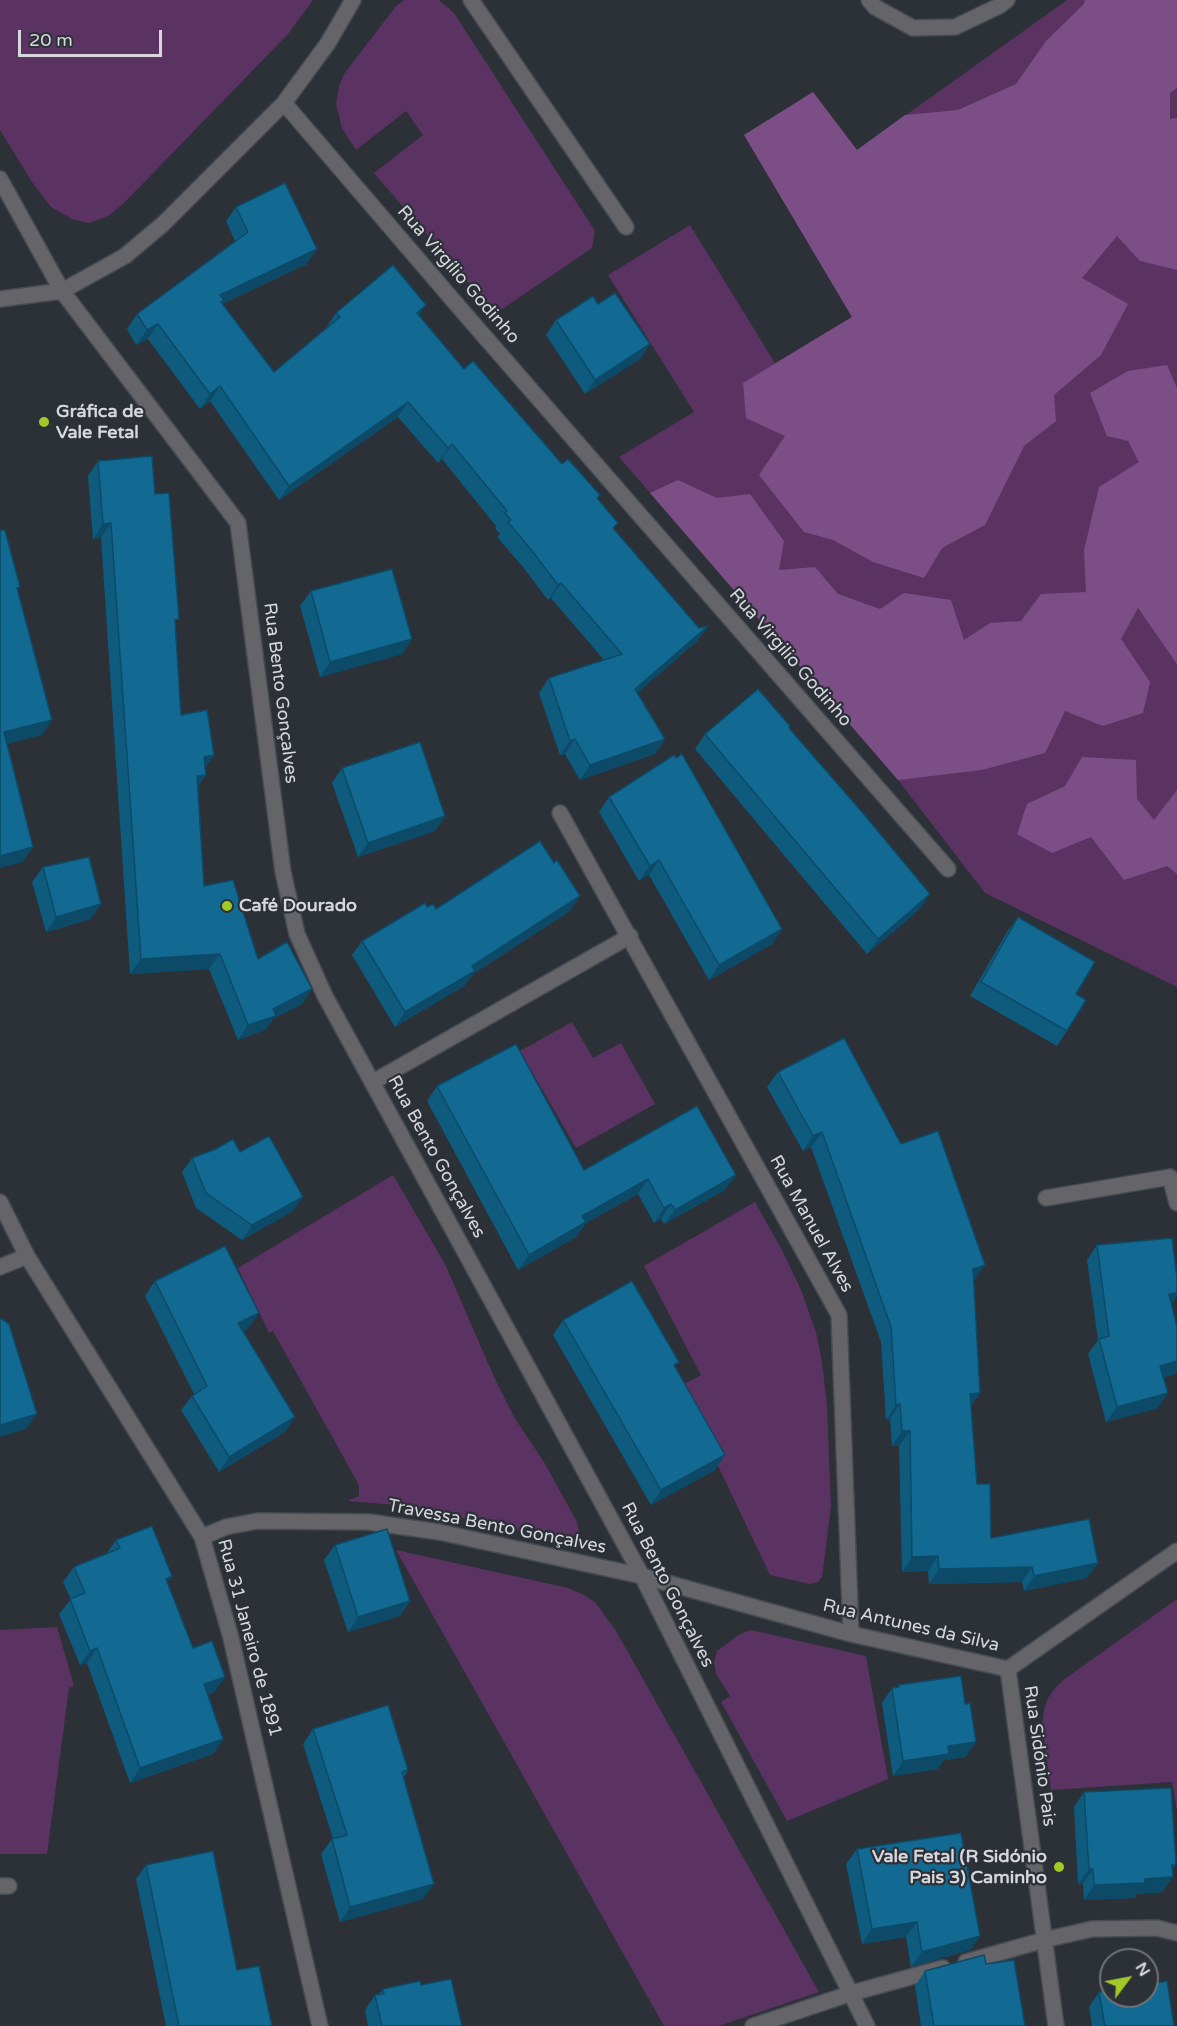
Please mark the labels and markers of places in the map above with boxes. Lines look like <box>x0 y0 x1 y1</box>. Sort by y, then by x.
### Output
place label: Gráfica de Vale Fetal <box>56 401 144 444</box>
marker: Gráfica de Vale Fetal <box>37 415 51 429</box>
place label: Café Dourado <box>239 895 357 917</box>
marker: Café Dourado <box>220 899 234 913</box>
place label: Vale Fetal (R Sidónio Pais 3) Caminho <box>872 1846 1047 1888</box>
marker: Vale Fetal (R Sidónio Pais 3) Caminho <box>1052 1860 1066 1874</box>

